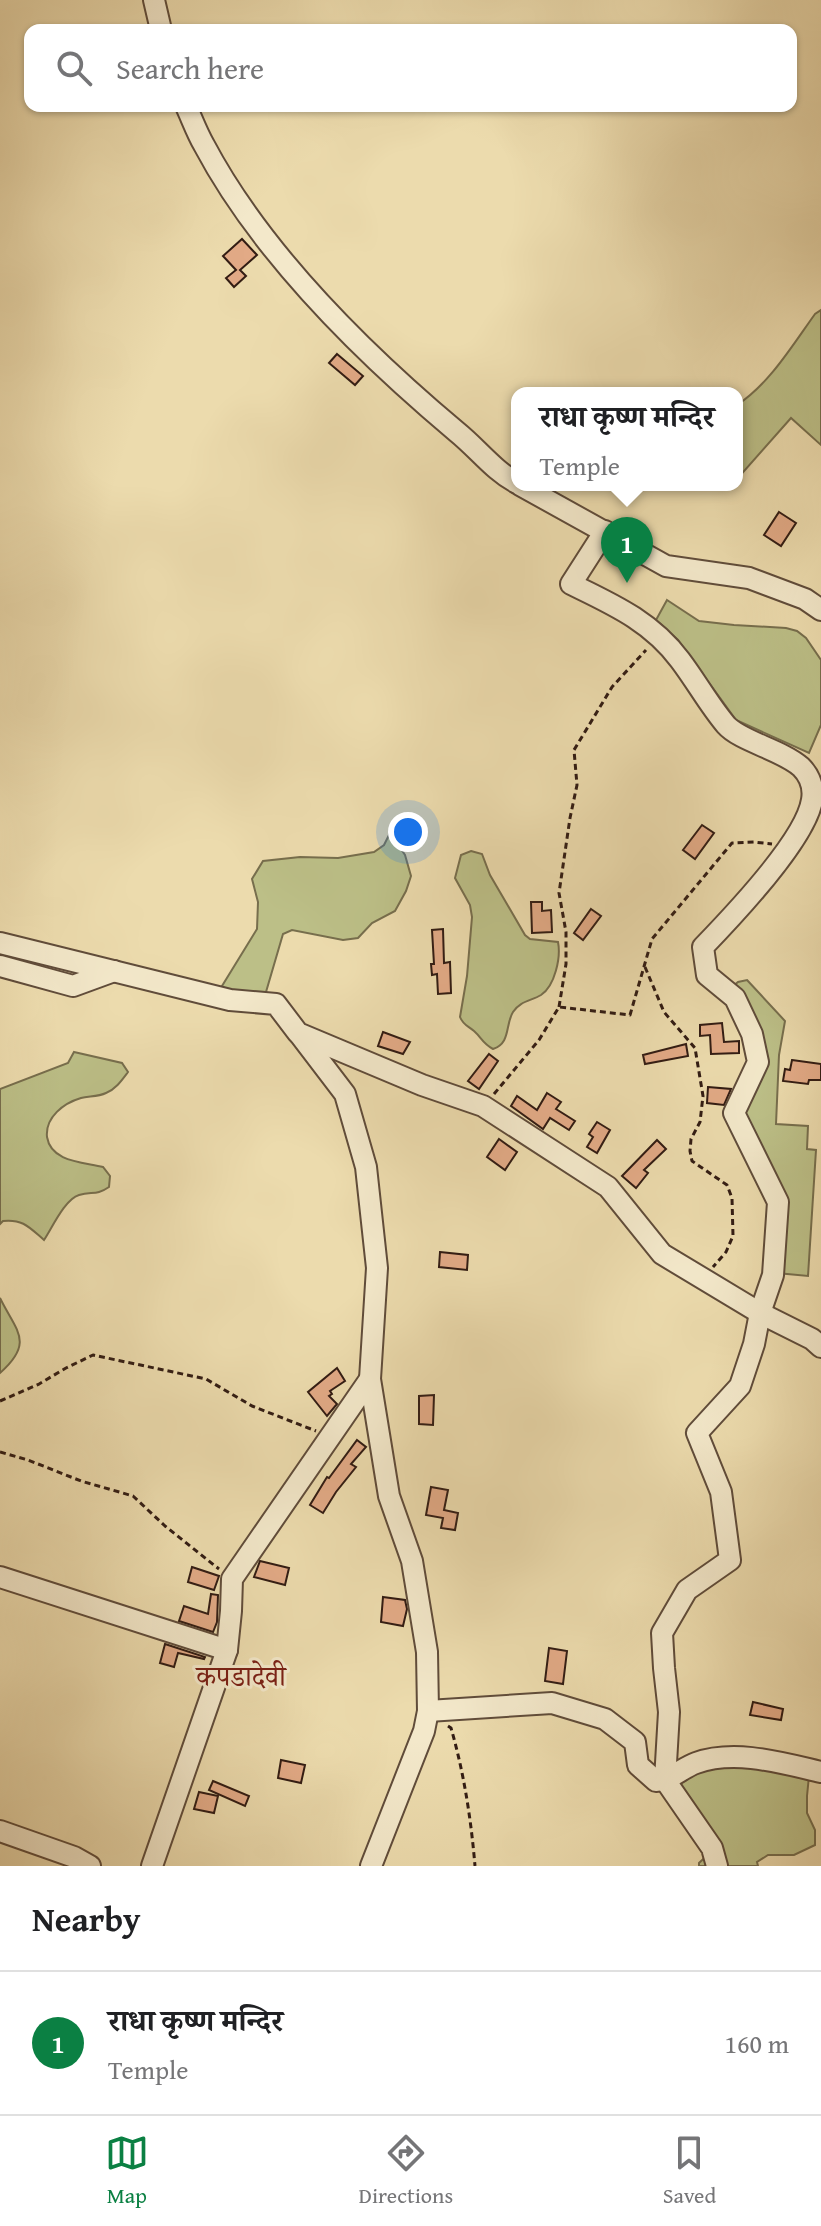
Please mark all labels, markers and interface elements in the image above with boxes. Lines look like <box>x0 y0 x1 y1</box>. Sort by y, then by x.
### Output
search box <box>24 24 797 112</box>
icon: search <box>52 46 96 90</box>
text: Search here <box>116 46 264 90</box>
popup <box>511 387 743 491</box>
text: राधा कृष्ण मन्दिर <box>539 394 715 438</box>
text: Temple <box>539 446 620 485</box>
pin: 1 <box>601 517 653 583</box>
your location <box>388 812 428 852</box>
district label: कपडादेवी <box>194 1655 288 1696</box>
text: Nearby <box>32 1894 141 1943</box>
text: राधा कृष्ण मन्दिर <box>108 1998 283 2042</box>
text: 1 <box>51 2024 65 2063</box>
text: 160 m <box>724 2024 789 2063</box>
text: Temple <box>108 2050 189 2089</box>
tab: Map <box>105 2131 149 2211</box>
tab: Directions <box>359 2131 453 2211</box>
tab: Saved <box>663 2131 716 2211</box>

